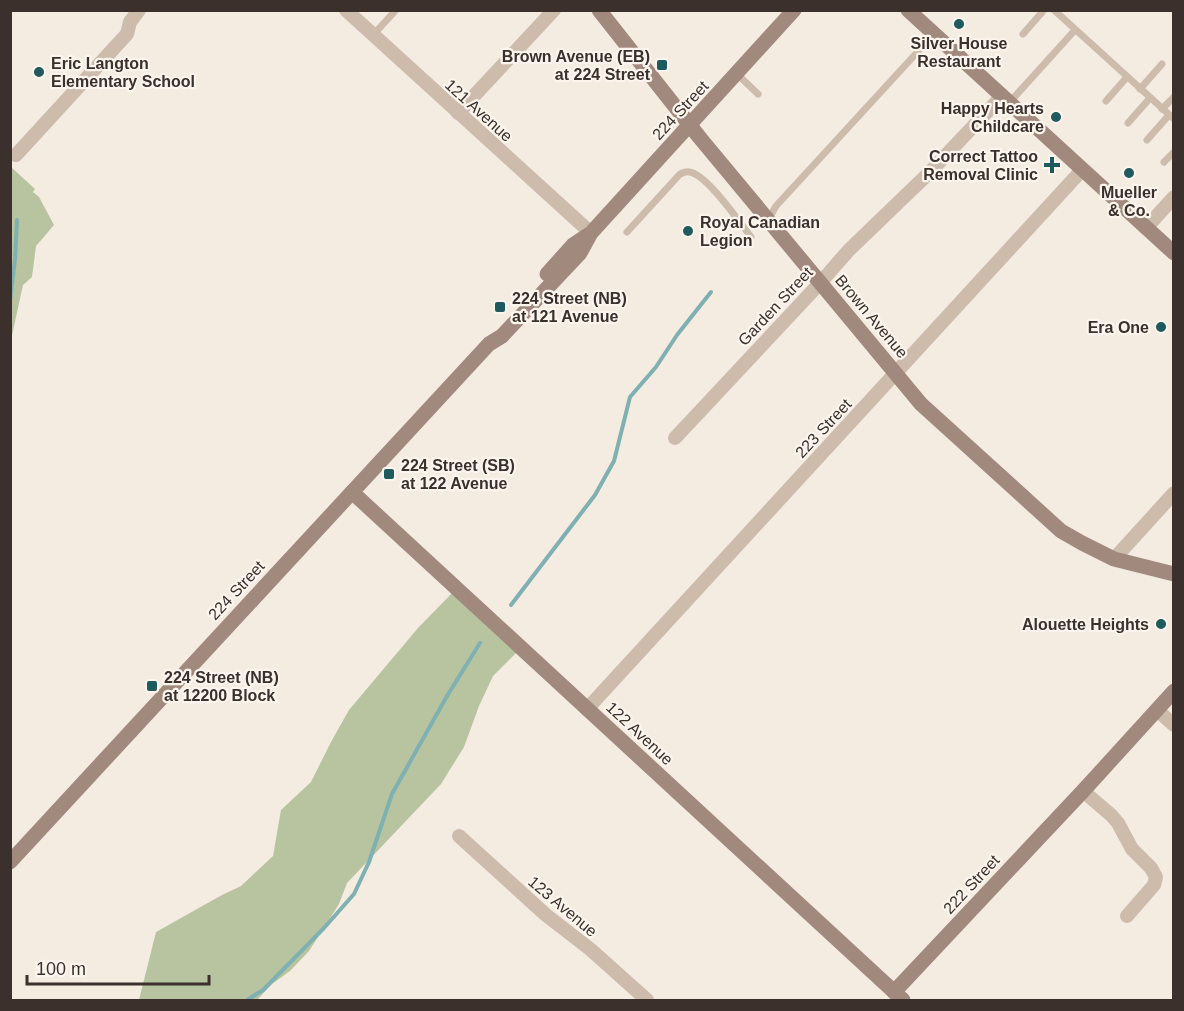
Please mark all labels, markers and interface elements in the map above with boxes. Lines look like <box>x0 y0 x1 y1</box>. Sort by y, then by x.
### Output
marker: Silver House Restaurant <box>952 17 966 31</box>
place label: Silver House Restaurant <box>911 35 1008 70</box>
place label: Brown Avenue (EB) at 224 Street <box>502 48 651 83</box>
place label: Eric Langton Elementary School <box>51 55 195 90</box>
marker: Brown Avenue (EB) at 224 Street <box>655 58 669 72</box>
marker: Eric Langton Elementary School <box>32 65 46 79</box>
street label: 121 Avenue <box>442 76 516 145</box>
street label: 224 Street <box>649 77 712 143</box>
place label: Happy Hearts Childcare <box>941 100 1044 135</box>
marker: Happy Hearts Childcare <box>1049 110 1063 124</box>
place label: Correct Tattoo Removal Clinic <box>923 148 1038 183</box>
marker: Correct Tattoo Removal Clinic <box>1043 156 1061 174</box>
marker: Mueller & Co. <box>1122 166 1136 180</box>
place label: Mueller & Co. <box>1101 184 1157 219</box>
place label: Royal Canadian Legion <box>700 214 820 249</box>
marker: Royal Canadian Legion <box>681 224 695 238</box>
street label: Garden Street <box>735 263 816 349</box>
street label: Brown Avenue <box>832 271 911 361</box>
place label: 224 Street (NB) at 121 Avenue <box>512 290 627 325</box>
marker: 224 Street (NB) at 121 Avenue <box>493 300 507 314</box>
place label: Era One <box>1088 319 1149 336</box>
marker: Era One <box>1154 320 1168 334</box>
street label: 223 Street <box>792 395 855 461</box>
place label: 224 Street (SB) at 122 Avenue <box>401 457 515 492</box>
marker: 224 Street (SB) at 122 Avenue <box>382 467 396 481</box>
street label: 224 Street <box>205 557 268 623</box>
place label: Alouette Heights <box>1022 616 1149 633</box>
marker: Alouette Heights <box>1154 617 1168 631</box>
place label: 224 Street (NB) at 12200 Block <box>164 669 279 704</box>
marker: 224 Street (NB) at 12200 Block <box>145 679 159 693</box>
street label: 122 Avenue <box>603 698 676 768</box>
street label: 222 Street <box>940 851 1003 917</box>
street label: 123 Avenue <box>525 873 600 940</box>
scale bar <box>27 948 208 986</box>
text: 100 m <box>36 959 86 979</box>

